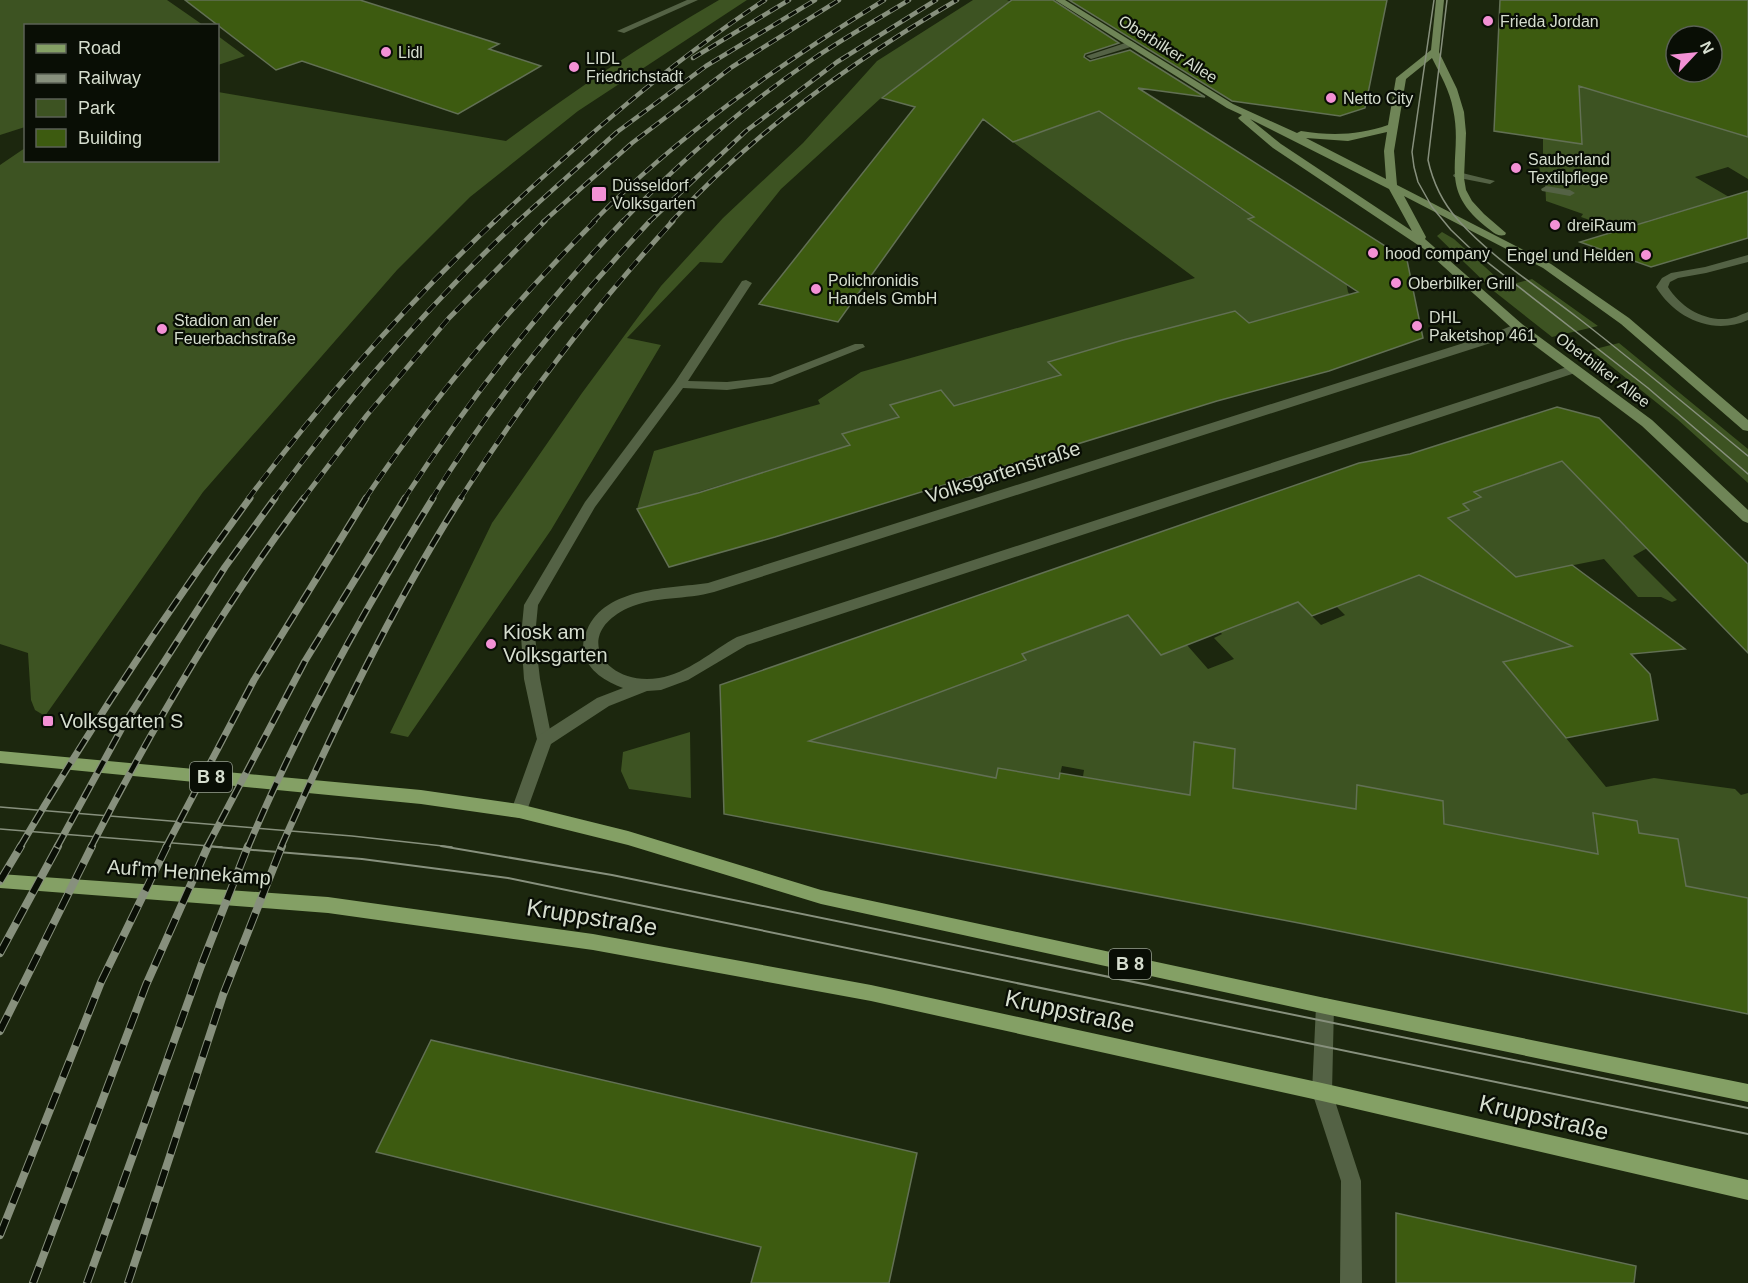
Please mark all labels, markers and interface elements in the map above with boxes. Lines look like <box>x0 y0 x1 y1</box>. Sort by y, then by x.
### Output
street label: Oberbilker Allee <box>1116 12 1220 86</box>
place label: Frieda Jordan <box>1500 13 1599 30</box>
marker: Frieda Jordan <box>1481 14 1495 28</box>
legend <box>24 24 219 162</box>
north arrow <box>1664 24 1724 84</box>
text: Road <box>78 38 121 58</box>
text: N <box>1697 39 1717 57</box>
place label: Lidl <box>398 44 423 61</box>
marker: Lidl <box>379 45 393 59</box>
place label: LIDL Friedrichstadt <box>586 50 683 85</box>
marker: LIDL Friedrichstadt <box>567 60 581 74</box>
text: Railway <box>78 68 141 88</box>
place label: Netto City <box>1343 90 1413 107</box>
marker: Netto City <box>1324 91 1338 105</box>
text: Park <box>78 98 116 118</box>
text: Building <box>78 128 142 148</box>
place label: Sauberland Textilpflege <box>1528 151 1610 186</box>
marker: Sauberland Textilpflege <box>1509 161 1523 175</box>
place label: Düsseldorf Volksgarten <box>612 177 696 212</box>
marker: Düsseldorf Volksgarten <box>590 185 608 203</box>
place label: dreiRaum <box>1567 217 1636 234</box>
marker: dreiRaum <box>1548 218 1562 232</box>
place label: hood company <box>1385 245 1490 262</box>
marker: hood company <box>1366 246 1380 260</box>
place label: Engel und Helden <box>1507 247 1634 264</box>
marker: Engel und Helden <box>1639 248 1653 262</box>
place label: Polichronidis Handels GmbH <box>828 272 937 307</box>
place label: Oberbilker Grill <box>1408 275 1515 292</box>
marker: Oberbilker Grill <box>1389 276 1403 290</box>
marker: Polichronidis Handels GmbH <box>809 282 823 296</box>
place label: DHL Paketshop 461 <box>1429 309 1536 344</box>
place label: Stadion an der Feuerbachstraße <box>174 312 296 347</box>
marker: DHL Paketshop 461 <box>1410 319 1424 333</box>
marker: Stadion an der Feuerbachstraße <box>155 322 169 336</box>
street label: Oberbilker Allee <box>1553 329 1653 411</box>
street label: Volksgartenstraße <box>923 437 1083 507</box>
place label: Kiosk am Volksgarten <box>503 621 608 666</box>
marker: Kiosk am Volksgarten <box>484 637 498 651</box>
place label: Volksgarten S <box>60 710 183 732</box>
marker: Volksgarten S <box>41 714 55 728</box>
road number: B 8 <box>190 762 232 792</box>
street label: Auf'm Hennekamp <box>106 855 272 889</box>
street label: Kruppstraße <box>525 893 659 941</box>
road number: B 8 <box>1109 949 1151 979</box>
street label: Kruppstraße <box>1003 984 1137 1038</box>
street label: Kruppstraße <box>1477 1089 1611 1145</box>

